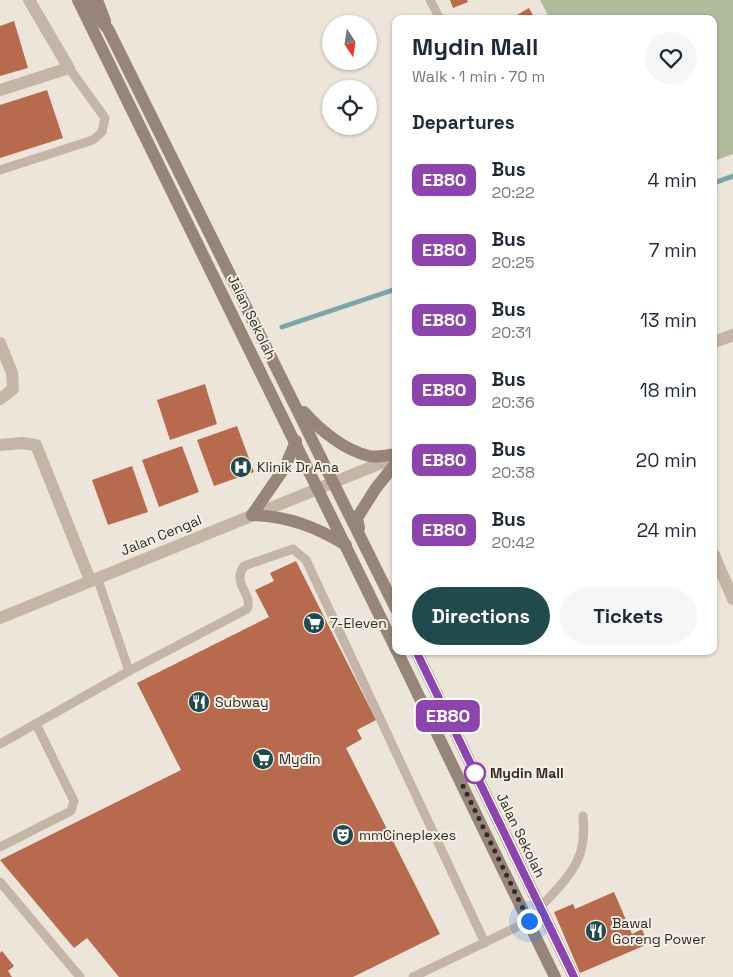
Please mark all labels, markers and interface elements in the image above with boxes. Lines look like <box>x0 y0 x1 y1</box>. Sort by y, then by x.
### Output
north arrow <box>322 15 378 70</box>
map controls <box>322 15 377 135</box>
text: Mydin Mall <box>412 31 538 62</box>
button: heart <box>645 32 697 84</box>
text: Walk · 1 min · 70 m <box>412 66 545 87</box>
button: locate <box>322 80 377 135</box>
text: Departures <box>412 110 515 135</box>
text: Bus <box>491 157 526 182</box>
text: EB80 <box>422 168 466 191</box>
text: 4 min <box>648 168 697 193</box>
text: 20:22 <box>491 182 535 203</box>
text: Bus <box>491 227 526 252</box>
text: EB80 <box>422 238 466 261</box>
text: 7 min <box>649 238 697 263</box>
text: 20:25 <box>491 252 535 273</box>
street label: Jalan Sekolah <box>224 272 280 362</box>
text: Bus <box>491 297 526 322</box>
text: EB80 <box>422 308 466 331</box>
text: 13 min <box>640 308 697 333</box>
text: 20:31 <box>491 322 531 343</box>
text: Bus <box>491 367 526 392</box>
text: EB80 <box>422 378 466 401</box>
text: 18 min <box>640 378 697 403</box>
text: 20:36 <box>491 392 535 413</box>
text: Bus <box>491 437 526 462</box>
text: EB80 <box>422 448 466 471</box>
text: 20 min <box>636 448 697 473</box>
hospital icon: Klinik Dr Ana <box>229 455 253 479</box>
place label: Klinik Dr Ana <box>257 458 339 476</box>
text: 20:38 <box>491 462 535 483</box>
text: Bus <box>491 507 526 532</box>
street label: Jalan Cengal <box>118 511 204 559</box>
text: EB80 <box>422 518 466 541</box>
text: 24 min <box>637 518 697 543</box>
text: 20:42 <box>491 532 535 553</box>
button: Directions <box>412 587 550 645</box>
button: Tickets <box>560 587 697 645</box>
supermarket icon: 7-Eleven <box>302 611 326 635</box>
place label: 7-Eleven <box>330 614 387 632</box>
restaurant icon: Subway <box>187 690 211 714</box>
place label: Subway <box>215 693 269 711</box>
line badge: EB80 <box>413 700 483 732</box>
text: EB80 <box>426 704 470 727</box>
supermarket icon: Mydin <box>251 747 275 771</box>
place label: Mydin <box>279 750 321 768</box>
marker: Mydin Mall <box>464 762 486 784</box>
place label: Mydin Mall <box>490 764 564 782</box>
street label: Jalan Sekolah <box>493 790 549 880</box>
theatre icon: mmCineplexes <box>331 823 355 847</box>
place label: mmCineplexes <box>359 826 456 844</box>
your location <box>517 909 542 934</box>
place label: Bawal Goreng Power <box>612 914 706 948</box>
restaurant icon: Bawal Goreng Power <box>584 919 608 943</box>

